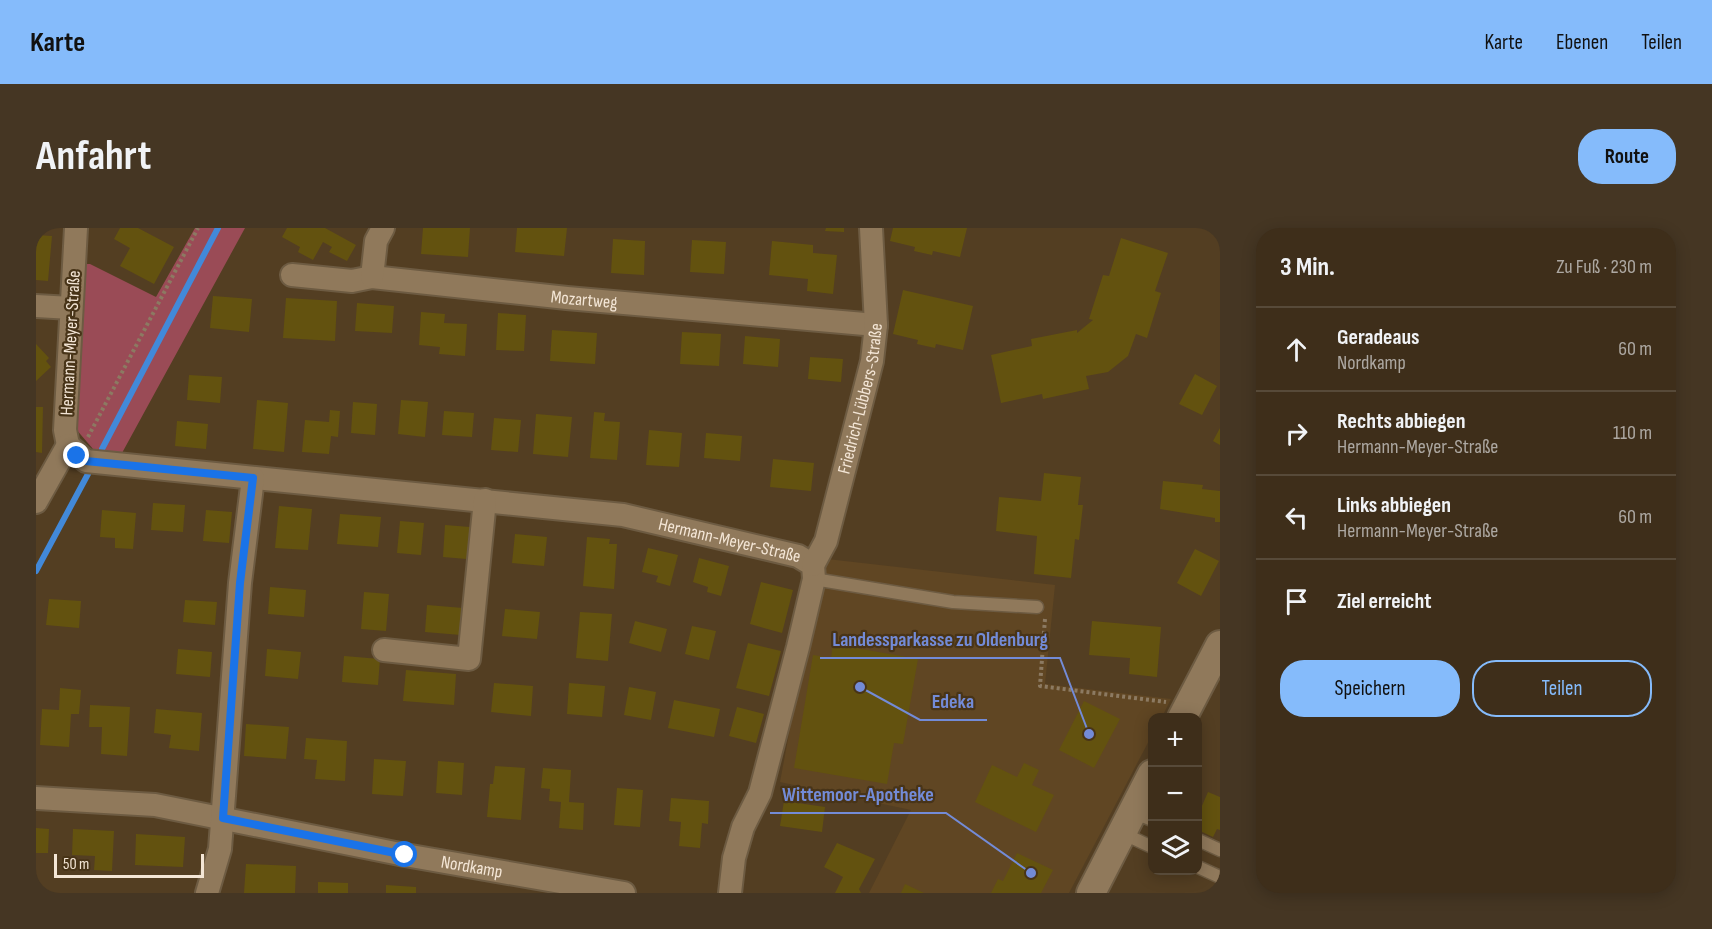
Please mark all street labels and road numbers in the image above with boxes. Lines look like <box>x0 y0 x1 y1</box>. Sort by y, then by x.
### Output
street label: Hermann-Meyer-Straße <box>56 270 85 416</box>
street label: Mozartweg <box>550 286 618 313</box>
street label: Friedrich-Lübbers-Straße <box>834 322 887 476</box>
street label: Hermann-Meyer-Straße <box>656 514 803 567</box>
street label: Nordkamp <box>439 851 504 883</box>

